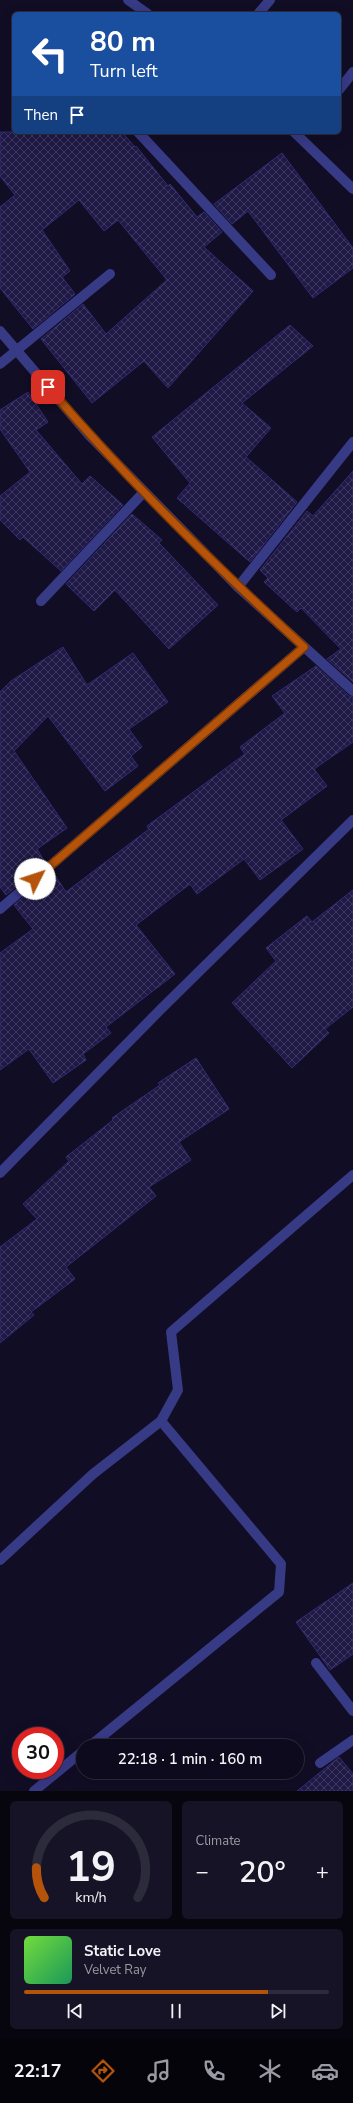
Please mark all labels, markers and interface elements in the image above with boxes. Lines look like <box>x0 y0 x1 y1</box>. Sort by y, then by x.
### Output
text: 80 m <box>90 23 156 61</box>
icon: left <box>24 28 76 80</box>
text: Turn left <box>90 59 158 83</box>
icon: arrive <box>66 104 88 126</box>
text: Then <box>24 105 58 125</box>
pin <box>31 370 65 404</box>
icon: arrive <box>37 376 59 398</box>
position arrow <box>14 858 56 900</box>
speed limit sign: 30 <box>12 1727 64 1779</box>
text: 22:18 · 1 min · 160 m <box>118 1749 262 1769</box>
text: Climate <box>196 1832 241 1850</box>
text: 19 <box>66 1839 116 1896</box>
text: 20° <box>239 1852 286 1893</box>
text: − <box>196 1857 209 1887</box>
text: + <box>316 1857 329 1887</box>
text: km/h <box>75 1888 106 1907</box>
text: Static Love <box>84 1941 161 1961</box>
text: Velvet Ray <box>84 1961 146 1979</box>
icon: previous <box>64 2000 86 2022</box>
icon: pause <box>165 2000 187 2022</box>
icon: next <box>267 2000 289 2022</box>
icon: directions <box>89 2057 117 2085</box>
icon: music <box>145 2057 173 2085</box>
icon: phone <box>200 2057 228 2085</box>
icon: climate <box>256 2057 284 2085</box>
icon: car <box>311 2057 339 2085</box>
text: 22:17 <box>14 2059 61 2083</box>

